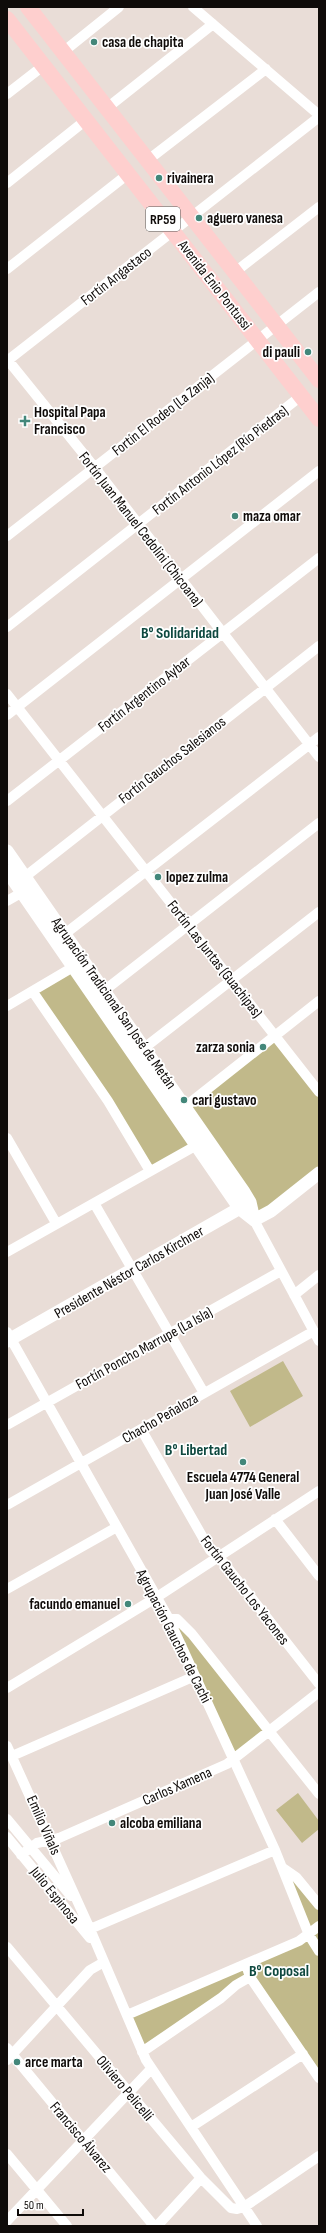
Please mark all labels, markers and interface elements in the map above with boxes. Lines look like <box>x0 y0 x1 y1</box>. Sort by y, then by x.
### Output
place label: casa de chapita <box>102 33 184 52</box>
marker: casa de chapita <box>89 37 99 47</box>
place label: rivainera <box>167 169 214 188</box>
marker: rivainera <box>154 173 164 183</box>
road number: RP59 <box>146 207 180 231</box>
place label: aguero vanesa <box>207 209 283 228</box>
marker: aguero vanesa <box>194 213 204 223</box>
street label: Avenida Enio Pontussi <box>173 236 256 334</box>
street label: Fortín Angastaco <box>77 243 156 310</box>
place label: di pauli <box>263 343 300 362</box>
marker: di pauli <box>303 347 313 357</box>
street label: Fortín El Rodeo (La Zanja) <box>108 369 218 460</box>
street label: Fortín Antonio López (Río Piedras) <box>149 401 292 519</box>
place label: Hospital Papa Francisco <box>34 403 106 439</box>
marker: Hospital Papa Francisco <box>19 415 31 427</box>
street label: Fortín Juan Manuel Cedolini (Chicoana) <box>74 448 207 610</box>
place label: maza omar <box>243 507 301 526</box>
marker: maza omar <box>230 511 240 521</box>
district label: B° Solidaridad <box>141 624 219 643</box>
street label: Fortín Argentino Aybar <box>94 652 195 736</box>
street label: Fortín Gauchos Salesianos <box>115 713 230 808</box>
place label: lopez zulma <box>166 868 228 887</box>
marker: lopez zulma <box>153 872 163 882</box>
street label: Fortín Las Juntas (Guachipas) <box>163 897 266 1022</box>
street label: Agrupación Tradicional San José de Metán <box>46 913 180 1093</box>
place label: zarza sonia <box>196 1038 255 1057</box>
marker: zarza sonia <box>258 1042 268 1052</box>
place label: cari gustavo <box>192 1091 257 1110</box>
marker: cari gustavo <box>179 1095 189 1105</box>
street label: Presidente Néstor Carlos Kirchner <box>51 1221 208 1323</box>
street label: Fortín Poncho Marrupe (La Isla) <box>72 1303 216 1394</box>
street label: Chacho Peñaloza <box>119 1389 202 1448</box>
district label: B° Libertad <box>165 1441 227 1460</box>
marker: Escuela 4774 General Juan José Valle <box>238 1457 248 1467</box>
place label: Escuela 4774 General Juan José Valle <box>187 1468 299 1504</box>
street label: Fortín Gaucho Los Yacones <box>196 1532 293 1649</box>
street label: Agrupación Gauchos de Cachi <box>131 1565 216 1706</box>
place label: facundo emanuel <box>29 1595 120 1614</box>
marker: facundo emanuel <box>123 1599 133 1609</box>
street label: Carlos Xamena <box>140 1763 215 1810</box>
street label: Emilio Viñals <box>22 1793 65 1858</box>
place label: alcoba emiliana <box>120 1814 202 1833</box>
marker: alcoba emiliana <box>107 1818 117 1828</box>
street label: Julio Espinosa <box>25 1862 84 1928</box>
district label: B° Coposal <box>249 1962 309 1981</box>
street label: Oliviero Pelicelli <box>92 2052 158 2125</box>
place label: arce marta <box>25 2053 83 2072</box>
marker: arce marta <box>12 2057 22 2067</box>
street label: Francisco Álvarez <box>45 2098 116 2177</box>
scale bar <box>18 2191 83 2217</box>
text: 50 m <box>24 2198 44 2213</box>

